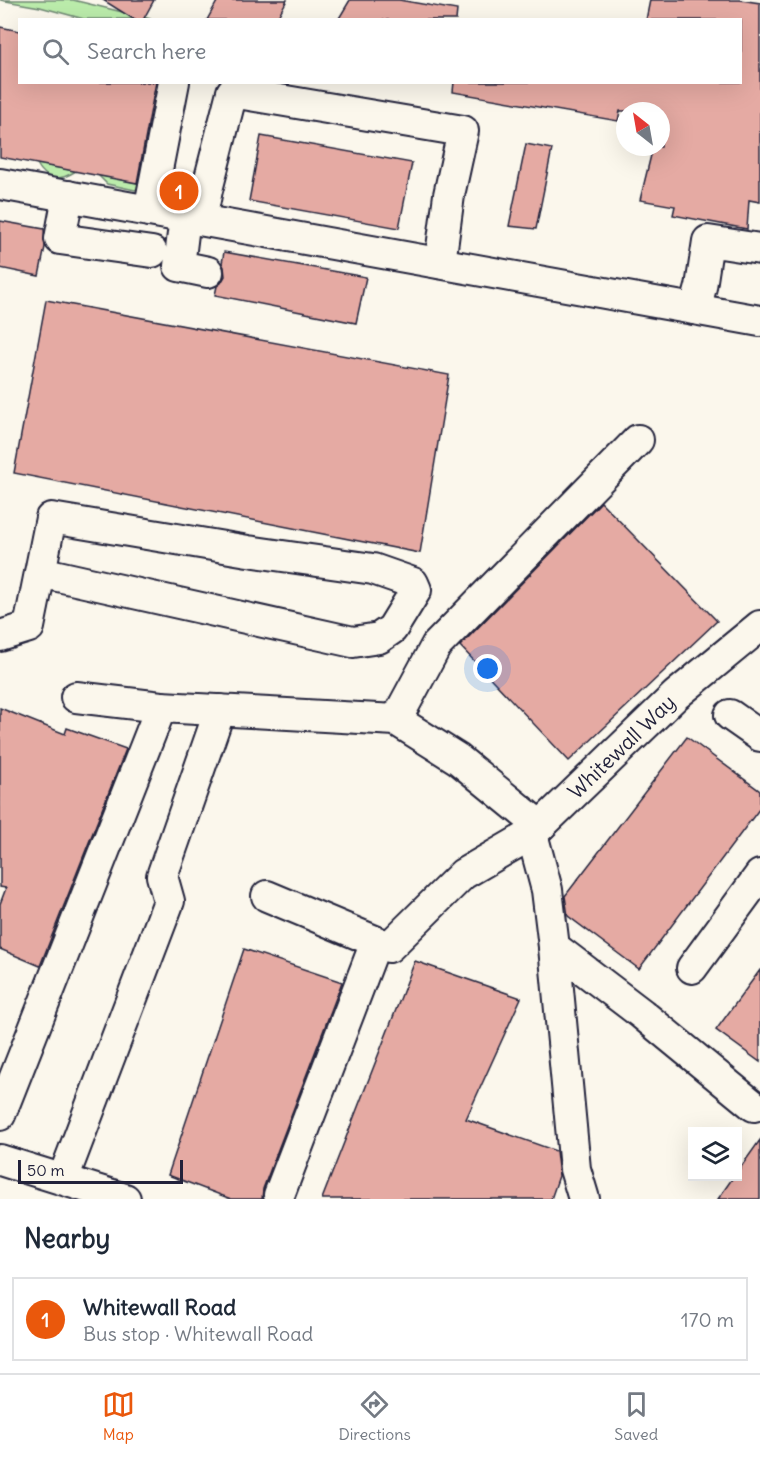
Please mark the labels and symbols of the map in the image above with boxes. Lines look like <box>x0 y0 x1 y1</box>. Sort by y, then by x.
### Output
north arrow <box>616 102 670 156</box>
pin: 1 <box>160 168 198 213</box>
your location <box>473 654 502 683</box>
street label: Whitewall Way <box>562 689 681 805</box>
scale bar <box>18 1157 183 1184</box>

